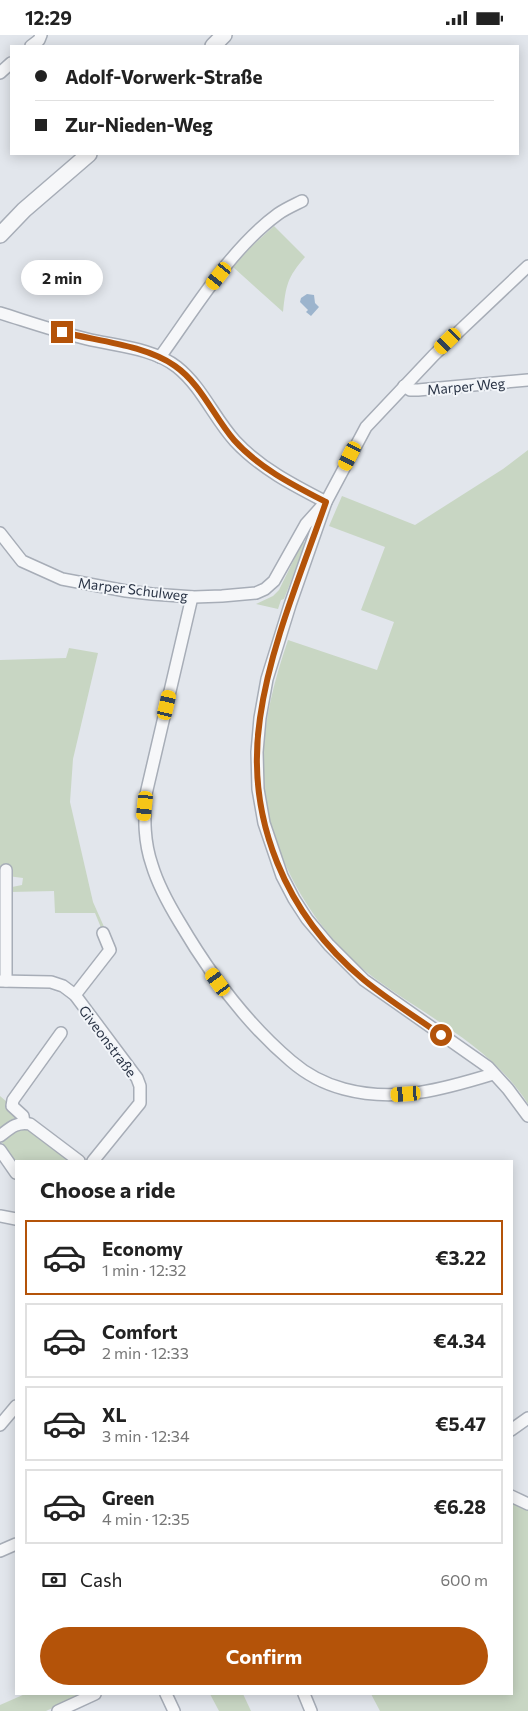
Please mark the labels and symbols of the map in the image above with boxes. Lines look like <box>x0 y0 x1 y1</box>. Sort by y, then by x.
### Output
callout: 2 min <box>21 259 103 295</box>
car <box>203 260 234 292</box>
route end <box>51 321 73 343</box>
car <box>431 325 464 357</box>
street label: Marper Weg <box>426 374 506 398</box>
car <box>336 439 363 473</box>
street label: Marper Schulweg <box>77 574 189 604</box>
car <box>156 689 177 721</box>
car <box>135 790 154 822</box>
car <box>203 965 232 999</box>
street label: Giveonstraße <box>76 1002 140 1080</box>
route start <box>430 1024 452 1046</box>
car <box>390 1085 421 1103</box>

